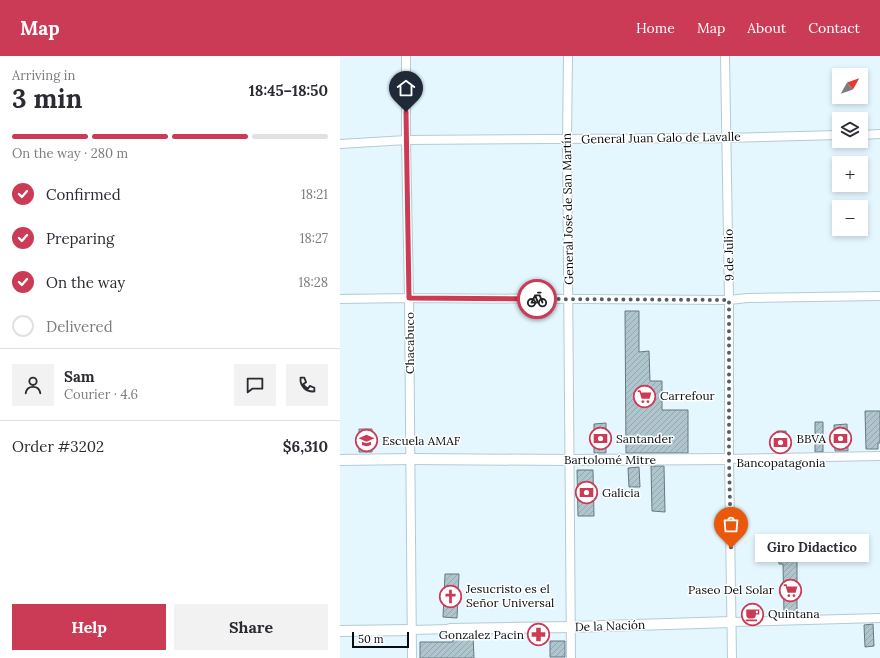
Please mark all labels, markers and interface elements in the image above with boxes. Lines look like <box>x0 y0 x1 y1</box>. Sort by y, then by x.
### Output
text: Map <box>20 16 60 40</box>
text: Home <box>636 19 675 37</box>
text: Map <box>697 19 725 37</box>
text: About <box>747 19 786 37</box>
text: Contact <box>808 19 860 37</box>
text: Arriving in <box>12 67 75 84</box>
north arrow <box>832 68 868 104</box>
map controls <box>832 68 868 236</box>
pin <box>389 71 423 112</box>
icon: home <box>395 77 417 99</box>
text: 18:45–18:50 <box>249 81 328 100</box>
text: 3 min <box>12 82 82 115</box>
button: layers <box>832 112 868 148</box>
street label: General Juan Galo de Lavalle <box>581 129 741 146</box>
street label: General José de San Martín <box>559 133 576 285</box>
text: On the way · 280 m <box>12 145 128 162</box>
button: + <box>832 156 868 192</box>
icon: check <box>12 183 34 205</box>
text: Confirmed <box>46 185 121 204</box>
text: 18:21 <box>301 186 328 203</box>
button: − <box>832 200 868 236</box>
icon: check <box>12 227 34 249</box>
text: Preparing <box>46 229 114 248</box>
street label: 9 de Julio <box>721 229 736 281</box>
text: 18:27 <box>300 230 328 247</box>
icon: check <box>12 271 34 293</box>
text: On the way <box>46 273 125 292</box>
text: 18:28 <box>298 274 328 291</box>
courier <box>517 279 557 319</box>
icon: bike <box>526 288 548 310</box>
street label: Chacabuco <box>402 312 417 374</box>
text: Delivered <box>46 317 113 336</box>
button: person <box>12 364 54 406</box>
button: chat <box>234 364 276 406</box>
button: phone <box>286 364 328 406</box>
text: Sam <box>64 367 95 386</box>
supermarket icon: Carrefour <box>631 383 657 409</box>
text: Courier · 4.6 <box>64 386 138 403</box>
place label: Carrefour <box>660 388 716 403</box>
bank icon: Santander <box>587 426 613 452</box>
bank icon: BBVA <box>828 426 854 452</box>
school or university icon: Escuela AMAF <box>353 428 379 454</box>
bank icon: Bancopatagonia <box>768 429 794 455</box>
place label: Santander <box>616 431 674 446</box>
place label: BBVA <box>797 431 826 446</box>
place label: Escuela AMAF <box>382 433 461 448</box>
text: Order #3202 <box>12 437 104 456</box>
text: $6,310 <box>283 437 328 456</box>
street label: Bartolomé Mitre <box>564 452 657 467</box>
place label: Bancopatagonia <box>737 455 825 470</box>
bank icon: Galicia <box>573 480 599 506</box>
place label: Galicia <box>602 485 640 500</box>
pin <box>714 507 748 548</box>
icon: bag <box>720 513 742 535</box>
callout: Giro Didactico <box>755 534 869 562</box>
text: Giro Didactico <box>767 539 857 556</box>
supermarket icon: Paseo Del Solar <box>777 577 803 603</box>
place label: Jesucristo es el Señor Universal <box>465 581 554 610</box>
place label: Paseo Del Solar <box>688 582 775 597</box>
church icon: Jesucristo es el Señor Universal <box>438 583 464 609</box>
cafe icon: Quintana <box>740 601 766 627</box>
button: Help <box>12 604 166 650</box>
button: Share <box>174 604 328 650</box>
place label: Quintana <box>768 606 820 621</box>
street label: De la Nación <box>574 617 646 634</box>
pharmacy icon: Gonzalez Pacin <box>526 622 552 648</box>
place label: Gonzalez Pacin <box>439 627 524 642</box>
scale bar <box>352 630 409 649</box>
text: 50 m <box>358 632 384 646</box>

